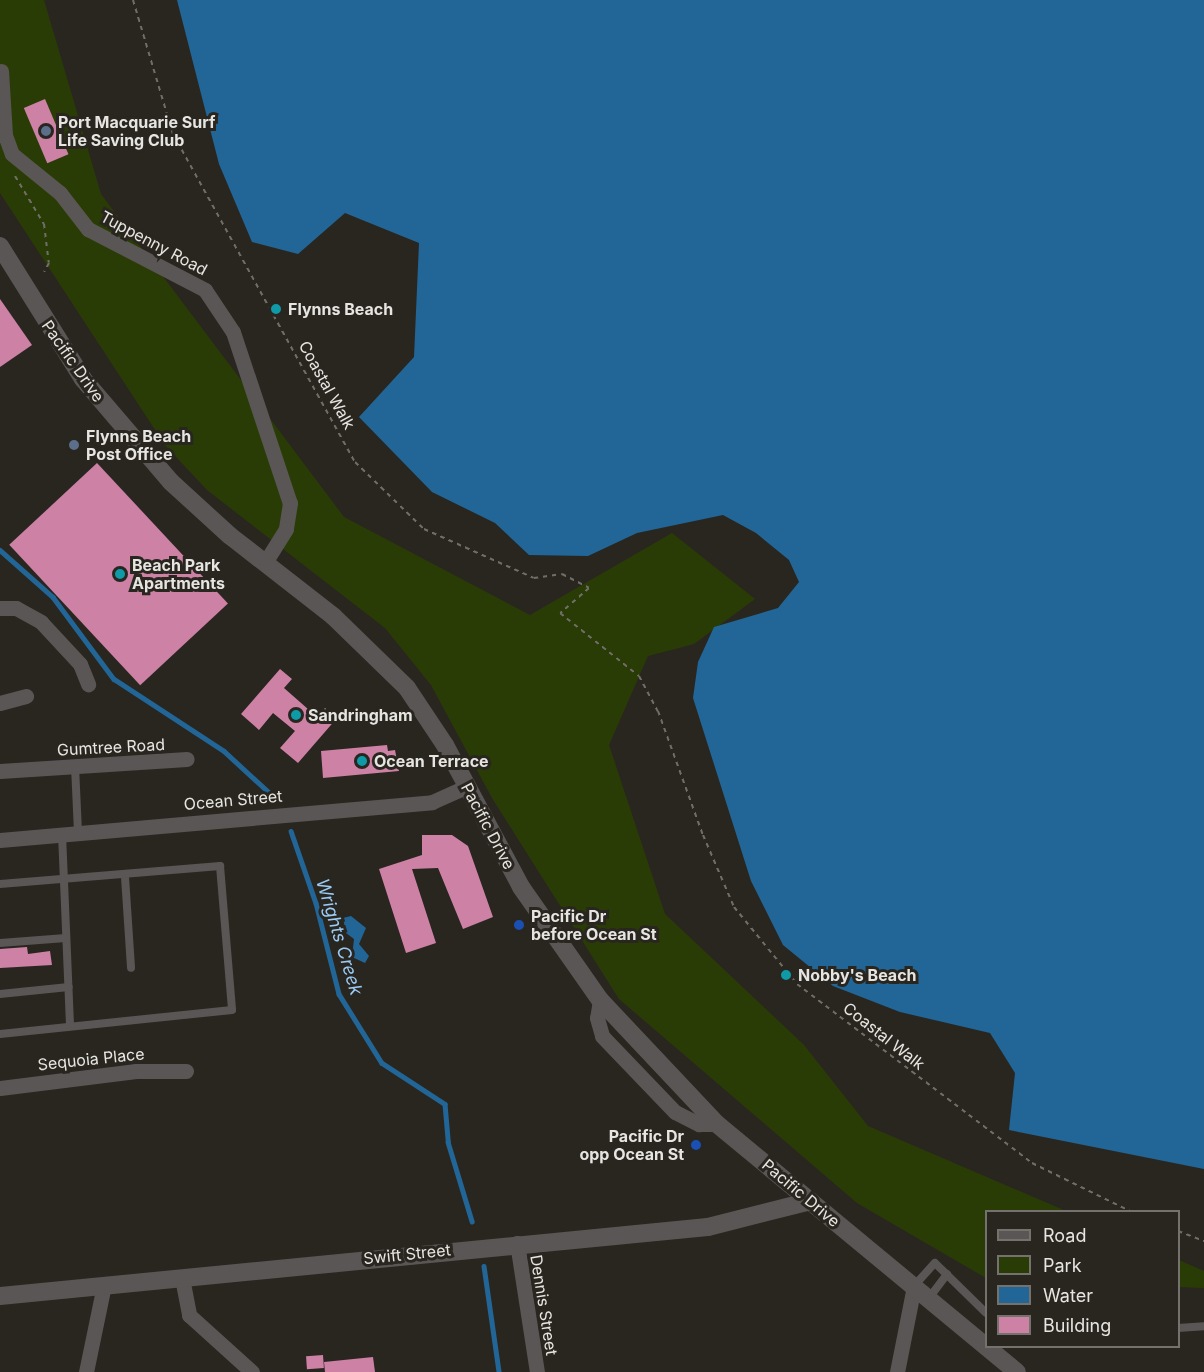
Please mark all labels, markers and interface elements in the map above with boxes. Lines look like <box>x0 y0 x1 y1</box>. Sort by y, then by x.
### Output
place label: Port Macquarie Surf Life Saving Club <box>58 112 215 150</box>
marker: Port Macquarie Surf Life Saving Club <box>39 124 53 138</box>
street label: Tuppenny Road <box>97 207 211 279</box>
place label: Flynns Beach <box>288 299 393 319</box>
marker: Flynns Beach <box>269 302 283 316</box>
street label: Pacific Drive <box>38 316 108 406</box>
street label: Coastal Walk <box>295 337 359 433</box>
place label: Flynns Beach Post Office <box>86 426 191 464</box>
marker: Flynns Beach Post Office <box>67 438 81 452</box>
place label: Beach Park Apartments <box>132 555 225 593</box>
marker: Beach Park Apartments <box>113 567 127 581</box>
place label: Sandringham <box>308 705 413 725</box>
marker: Sandringham <box>289 708 303 722</box>
street label: Gumtree Road <box>56 735 166 759</box>
place label: Ocean Terrace <box>374 751 489 771</box>
marker: Ocean Terrace <box>355 754 369 768</box>
street label: Pacific Drive <box>457 779 519 873</box>
street label: Ocean Street <box>183 786 283 814</box>
water label: Wrights Creek <box>311 876 367 998</box>
place label: Pacific Dr before Ocean St <box>531 906 657 944</box>
marker: Pacific Dr before Ocean St <box>512 918 526 932</box>
place label: Nobby's Beach <box>798 965 917 985</box>
marker: Nobby's Beach <box>779 968 793 982</box>
street label: Coastal Walk <box>839 998 929 1074</box>
street label: Sequoia Place <box>37 1044 145 1074</box>
place label: Pacific Dr opp Ocean St <box>579 1126 684 1164</box>
marker: Pacific Dr opp Ocean St <box>689 1138 703 1152</box>
street label: Pacific Drive <box>758 1155 844 1231</box>
legend <box>985 1210 1180 1348</box>
text: Road <box>1043 1225 1086 1246</box>
street label: Swift Street <box>362 1240 452 1268</box>
street label: Dennis Street <box>527 1253 561 1357</box>
text: Park <box>1043 1255 1082 1276</box>
text: Water <box>1043 1285 1093 1306</box>
text: Building <box>1043 1315 1111 1336</box>

